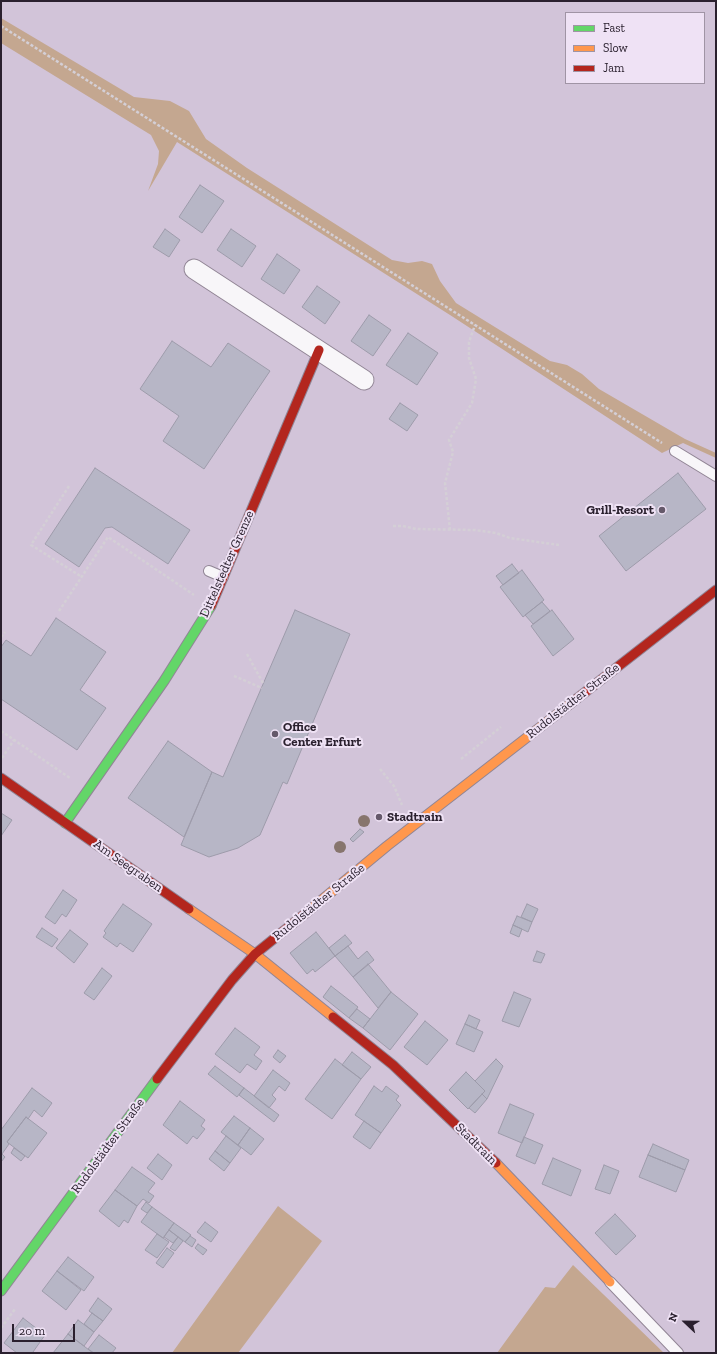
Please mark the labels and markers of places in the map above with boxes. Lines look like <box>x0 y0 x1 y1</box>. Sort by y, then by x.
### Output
place label: Grill-Resort <box>586 502 654 518</box>
marker: Grill-Resort <box>657 505 667 515</box>
place label: Office Center Erfurt <box>283 719 361 750</box>
marker: Office Center Erfurt <box>270 729 280 739</box>
place label: Stadtrain <box>387 809 442 825</box>
marker: Stadtrain <box>374 812 384 822</box>

